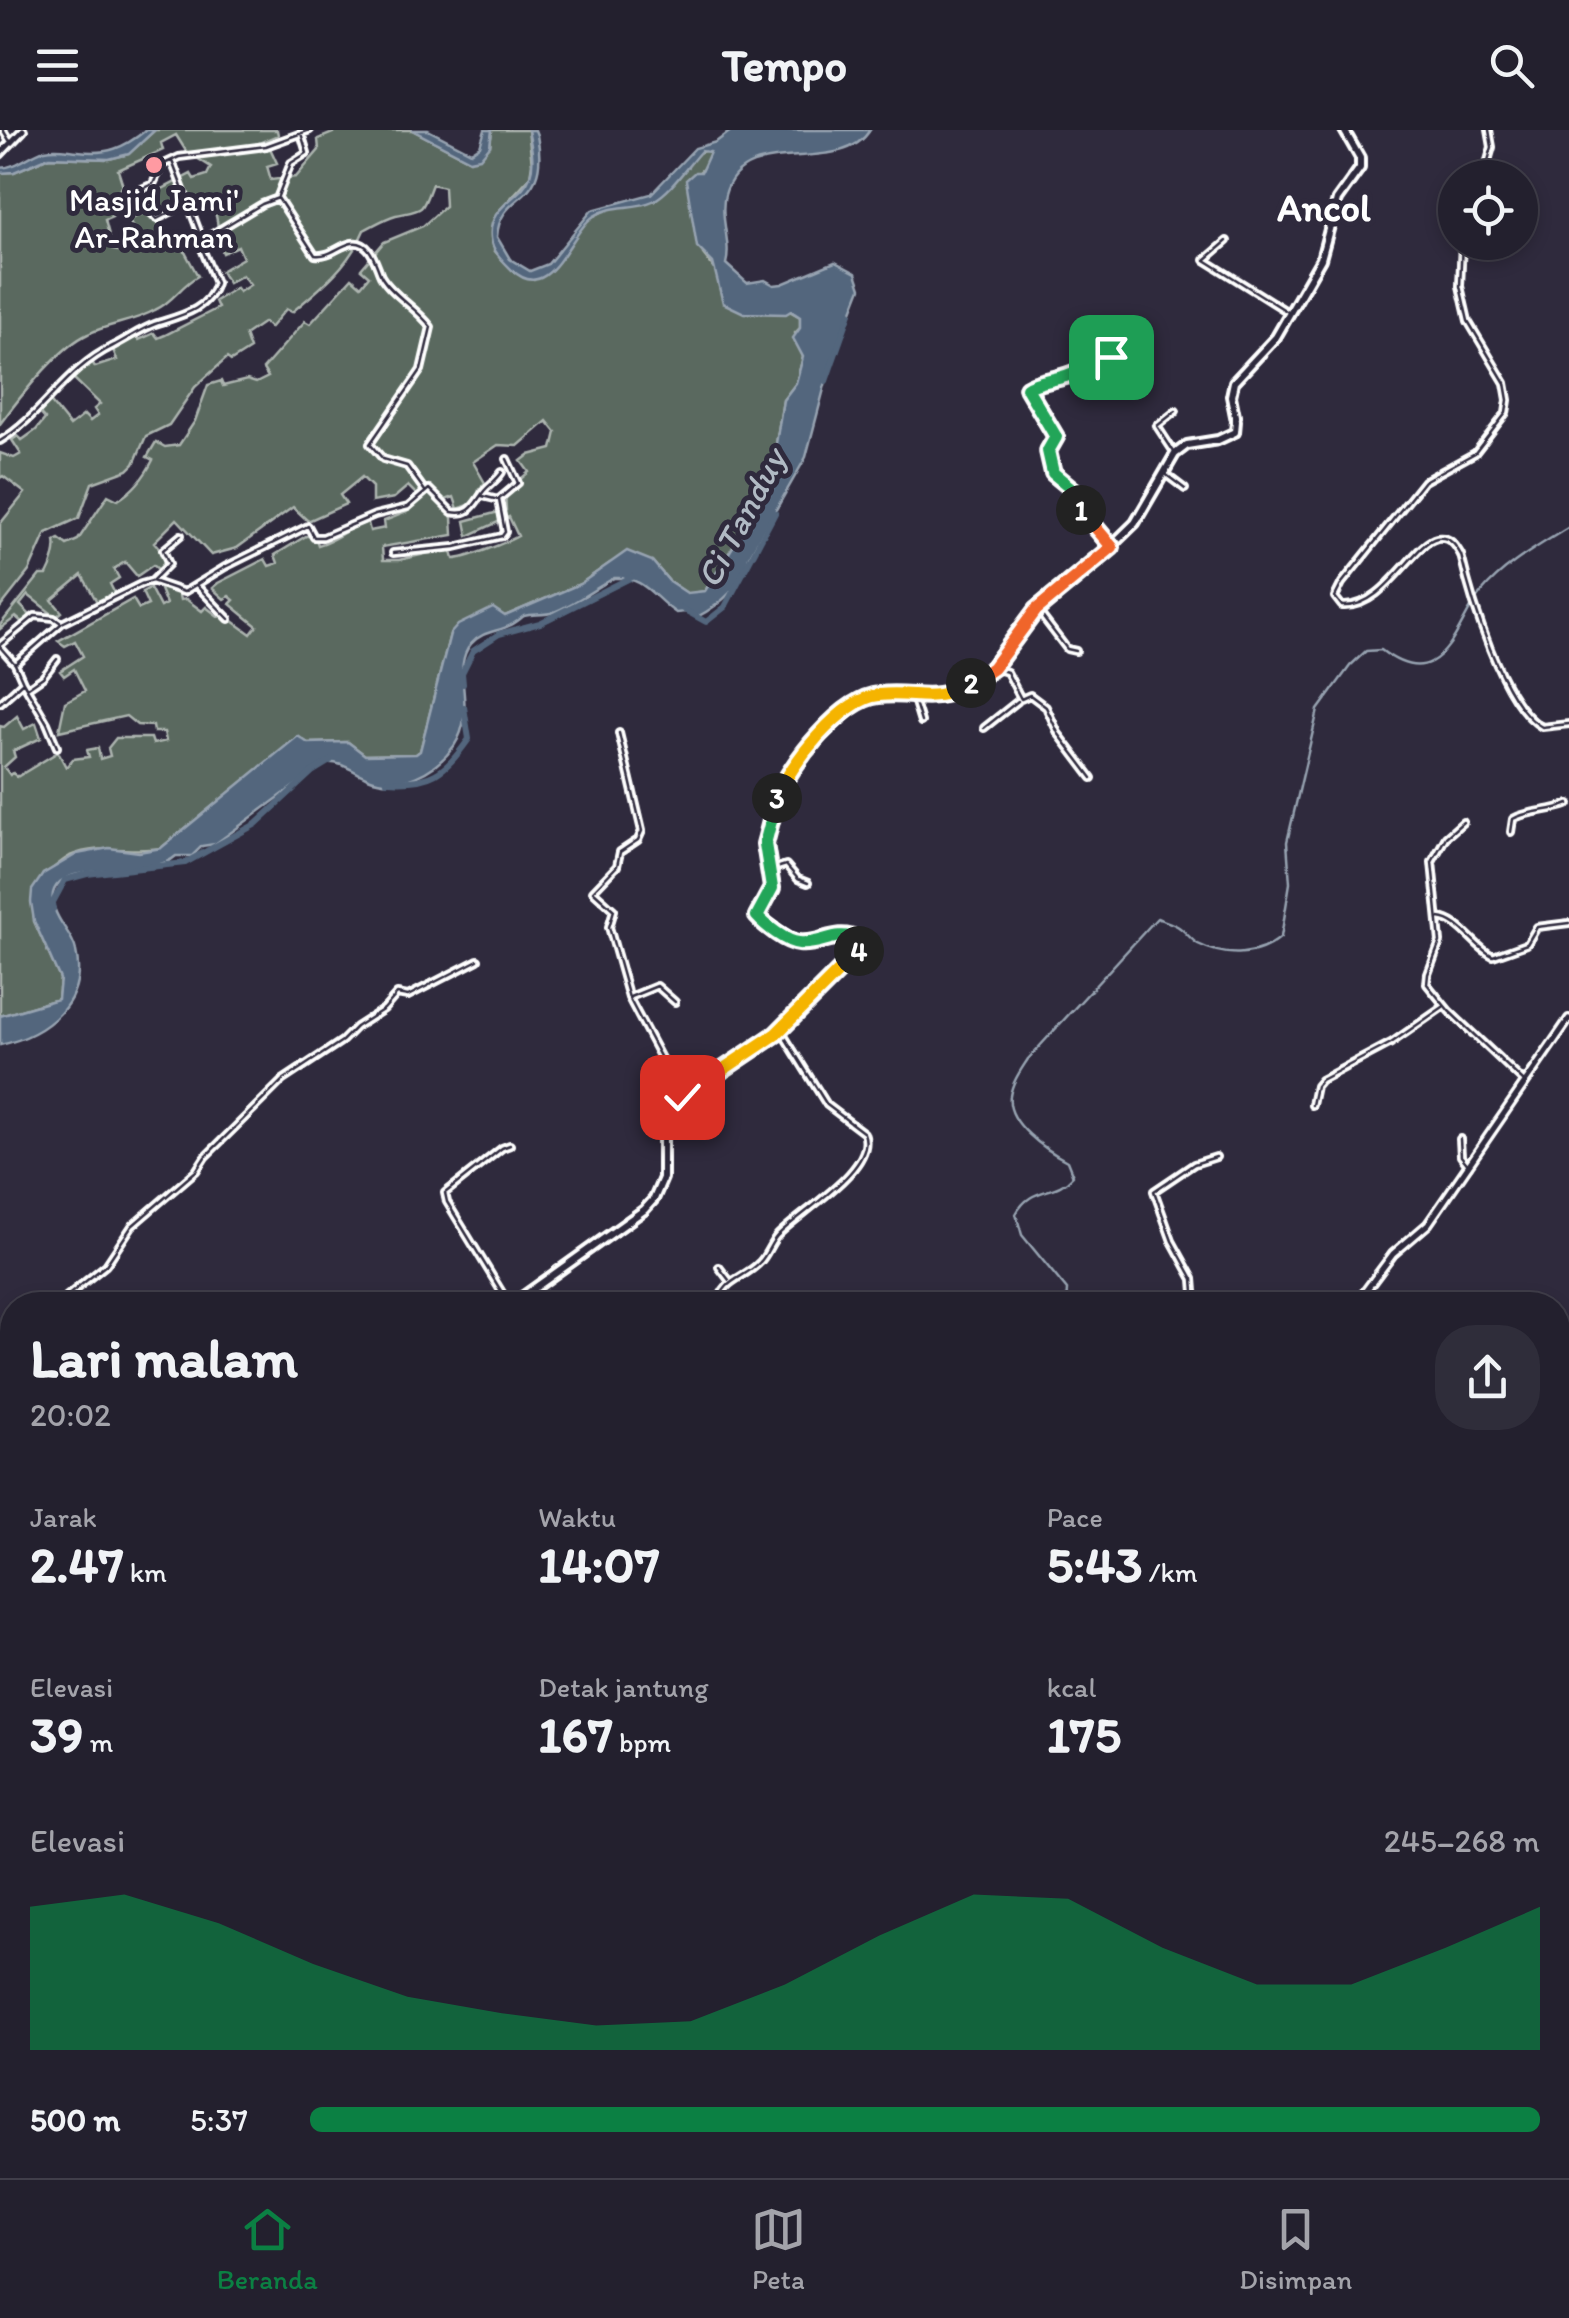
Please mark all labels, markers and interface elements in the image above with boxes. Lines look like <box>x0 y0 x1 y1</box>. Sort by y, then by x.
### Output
icon: menu <box>30 38 85 93</box>
text: Tempo <box>722 38 847 92</box>
icon: search <box>1484 38 1539 93</box>
marker: Masjid Jami' Ar-Rahman <box>143 154 165 176</box>
map controls <box>1438 160 1538 260</box>
button: locate <box>1438 160 1538 260</box>
place label: Masjid Jami' Ar-Rahman <box>69 181 239 256</box>
district label: Ancol <box>1277 185 1371 231</box>
pin <box>1069 315 1154 400</box>
icon: arrive <box>1084 330 1139 385</box>
water label: Ci Tanduy <box>687 439 797 594</box>
pin: 1 <box>1056 485 1106 535</box>
text: 1 <box>1075 493 1088 527</box>
pin: 2 <box>946 658 996 708</box>
text: 2 <box>964 666 978 700</box>
pin: 3 <box>752 773 802 823</box>
text: 3 <box>769 781 785 815</box>
pin: 4 <box>834 926 884 976</box>
text: 4 <box>851 934 867 968</box>
pin <box>640 1055 725 1140</box>
icon: check <box>655 1070 710 1125</box>
text: Lari malam <box>30 1325 298 1391</box>
button: share <box>1435 1325 1540 1430</box>
text: 20:02 <box>30 1396 111 1434</box>
text: Jarak <box>30 1500 97 1534</box>
text: Waktu <box>538 1500 616 1534</box>
text: Pace <box>1047 1500 1103 1534</box>
text: 2.47 <box>30 1534 123 1595</box>
text: 14:07 <box>538 1534 659 1595</box>
text: 5:43 <box>1047 1534 1142 1595</box>
text: km <box>123 1555 167 1589</box>
text: /km <box>1142 1555 1198 1589</box>
text: Elevasi <box>30 1670 113 1704</box>
text: Detak jantung <box>538 1670 709 1704</box>
text: kcal <box>1047 1670 1096 1704</box>
text: 39 <box>30 1704 83 1765</box>
text: 167 <box>538 1704 613 1765</box>
text: 175 <box>1047 1704 1121 1765</box>
text: m <box>83 1725 113 1759</box>
text: bpm <box>613 1725 671 1759</box>
text: Elevasi <box>30 1822 125 1860</box>
text: 245–268 m <box>1384 1822 1540 1860</box>
text: 500 m <box>30 2101 120 2139</box>
text: 5:37 <box>190 2101 248 2139</box>
tab: Beranda <box>217 2202 318 2296</box>
tab: Peta <box>751 2202 806 2296</box>
tab: Disimpan <box>1239 2202 1352 2296</box>

